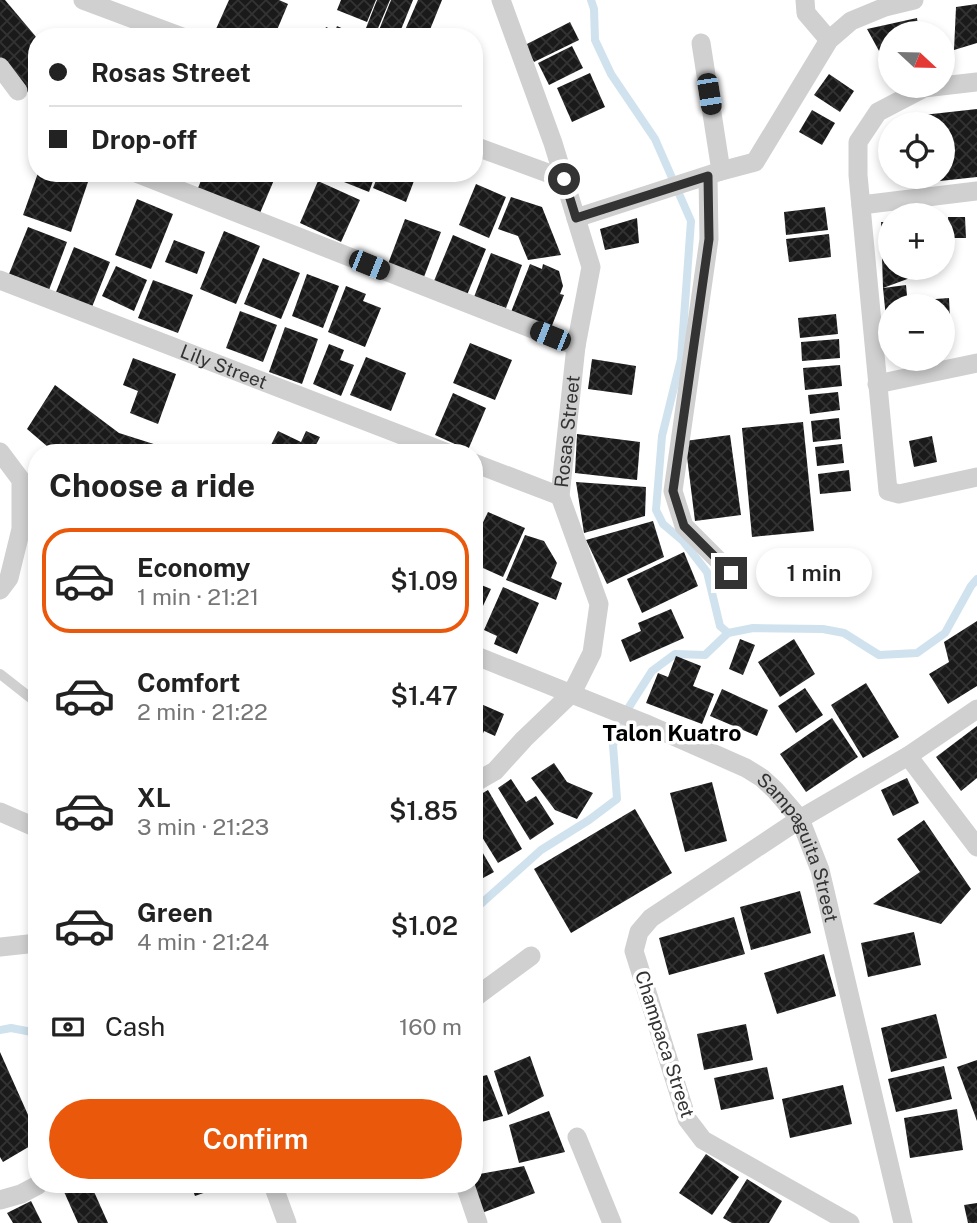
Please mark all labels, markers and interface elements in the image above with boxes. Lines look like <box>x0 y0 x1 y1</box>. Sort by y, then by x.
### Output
north arrow <box>878 21 956 98</box>
map controls <box>878 21 955 371</box>
text: Rosas Street <box>91 57 251 88</box>
car <box>696 72 723 116</box>
button: locate <box>878 112 955 189</box>
text: Drop-off <box>91 124 197 155</box>
route start <box>548 163 580 195</box>
button: + <box>878 203 955 280</box>
car <box>346 247 393 283</box>
button: − <box>878 294 955 371</box>
car <box>527 318 574 354</box>
street label: Lily Street <box>177 340 271 393</box>
street label: Rosas Street <box>550 374 584 489</box>
text: Choose a ride <box>49 467 255 504</box>
callout: 1 min <box>756 548 871 598</box>
icon: car <box>53 549 116 612</box>
text: Economy <box>137 552 250 583</box>
route end <box>715 557 747 589</box>
text: 1 min <box>787 559 841 586</box>
text: $1.09 <box>390 565 458 596</box>
text: 1 min · 21:21 <box>137 583 259 610</box>
icon: car <box>53 664 116 727</box>
text: Comfort <box>137 667 240 698</box>
text: $1.47 <box>391 680 458 711</box>
text: 2 min · 21:22 <box>137 698 268 725</box>
district label: Talon Kuatro <box>603 719 741 746</box>
street label: Sampaguita Street <box>752 768 843 924</box>
icon: car <box>53 779 116 842</box>
text: XL <box>137 782 171 813</box>
text: $1.85 <box>389 795 458 826</box>
text: 3 min · 21:23 <box>137 813 269 840</box>
icon: car <box>53 894 116 957</box>
text: Green <box>137 897 213 928</box>
text: $1.02 <box>391 910 458 941</box>
text: 4 min · 21:24 <box>137 928 269 955</box>
street label: Champaca Street <box>631 968 699 1120</box>
icon: cash <box>49 1008 87 1046</box>
text: Cash <box>105 1011 165 1042</box>
text: 160 m <box>399 1013 462 1040</box>
button: Confirm <box>49 1099 462 1179</box>

